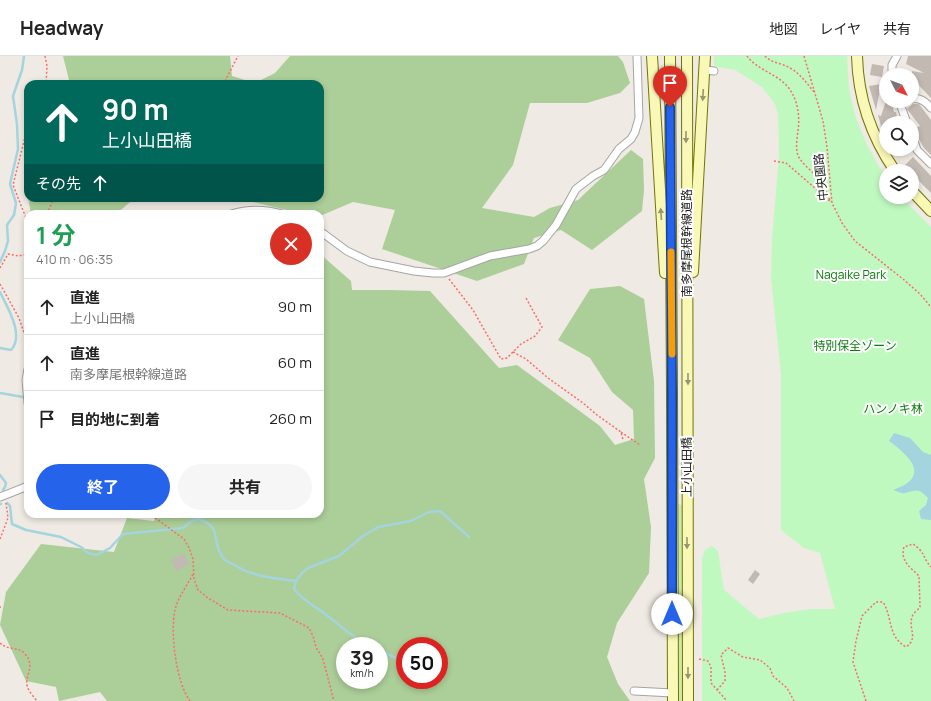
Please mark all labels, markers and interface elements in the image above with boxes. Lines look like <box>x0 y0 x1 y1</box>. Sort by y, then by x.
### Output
text: Headway <box>20 15 103 41</box>
text: 地図 <box>769 19 797 38</box>
text: レイヤ <box>819 19 861 38</box>
text: 共有 <box>883 19 911 38</box>
pin <box>653 66 687 107</box>
north arrow <box>879 68 919 108</box>
map controls <box>879 68 919 204</box>
icon: arrive <box>659 72 681 94</box>
one-way arrow <box>700 89 707 101</box>
text: 90 m <box>102 90 169 128</box>
icon: ahead <box>36 96 88 148</box>
button: search <box>879 116 919 156</box>
text: 上小山田橋 <box>102 128 192 152</box>
one-way arrow <box>683 131 689 144</box>
street label: 中央園路 <box>810 152 831 202</box>
button: layers <box>879 164 919 204</box>
icon: ahead <box>89 172 111 194</box>
text: その先 <box>36 173 81 194</box>
street label: 南多摩尾根幹線道路 <box>678 189 695 297</box>
one-way arrow <box>658 208 665 220</box>
text: 1 分 <box>36 218 75 251</box>
button: close <box>270 223 312 265</box>
text: 410 m · 06:35 <box>36 250 113 268</box>
park label: Nagaike Park <box>816 266 887 283</box>
text: 直進 <box>70 287 100 308</box>
icon: ahead <box>36 296 58 318</box>
text: 90 m <box>278 296 312 317</box>
text: 上小山田橋 <box>70 309 135 327</box>
park label: 特別保全ゾーン <box>813 337 897 354</box>
text: 直進 <box>70 343 100 364</box>
icon: ahead <box>36 352 58 374</box>
text: 60 m <box>278 352 312 373</box>
text: 南多摩尾根幹線道路 <box>70 365 187 383</box>
one-way arrow <box>685 373 691 386</box>
park label: ハンノキ林 <box>863 400 923 417</box>
icon: arrive <box>36 408 58 430</box>
text: 260 m <box>269 408 312 429</box>
text: 目的地に到着 <box>70 409 160 430</box>
street label: 上小山田橋 <box>678 437 695 497</box>
button: 終了 <box>36 464 170 510</box>
button: 共有 <box>178 464 312 510</box>
one-way arrow <box>684 537 691 549</box>
position arrow <box>651 593 693 635</box>
speed limit sign: 50 <box>396 637 448 689</box>
text: 39 <box>350 644 374 671</box>
text: km/h <box>350 666 374 680</box>
one-way arrow <box>685 667 691 680</box>

